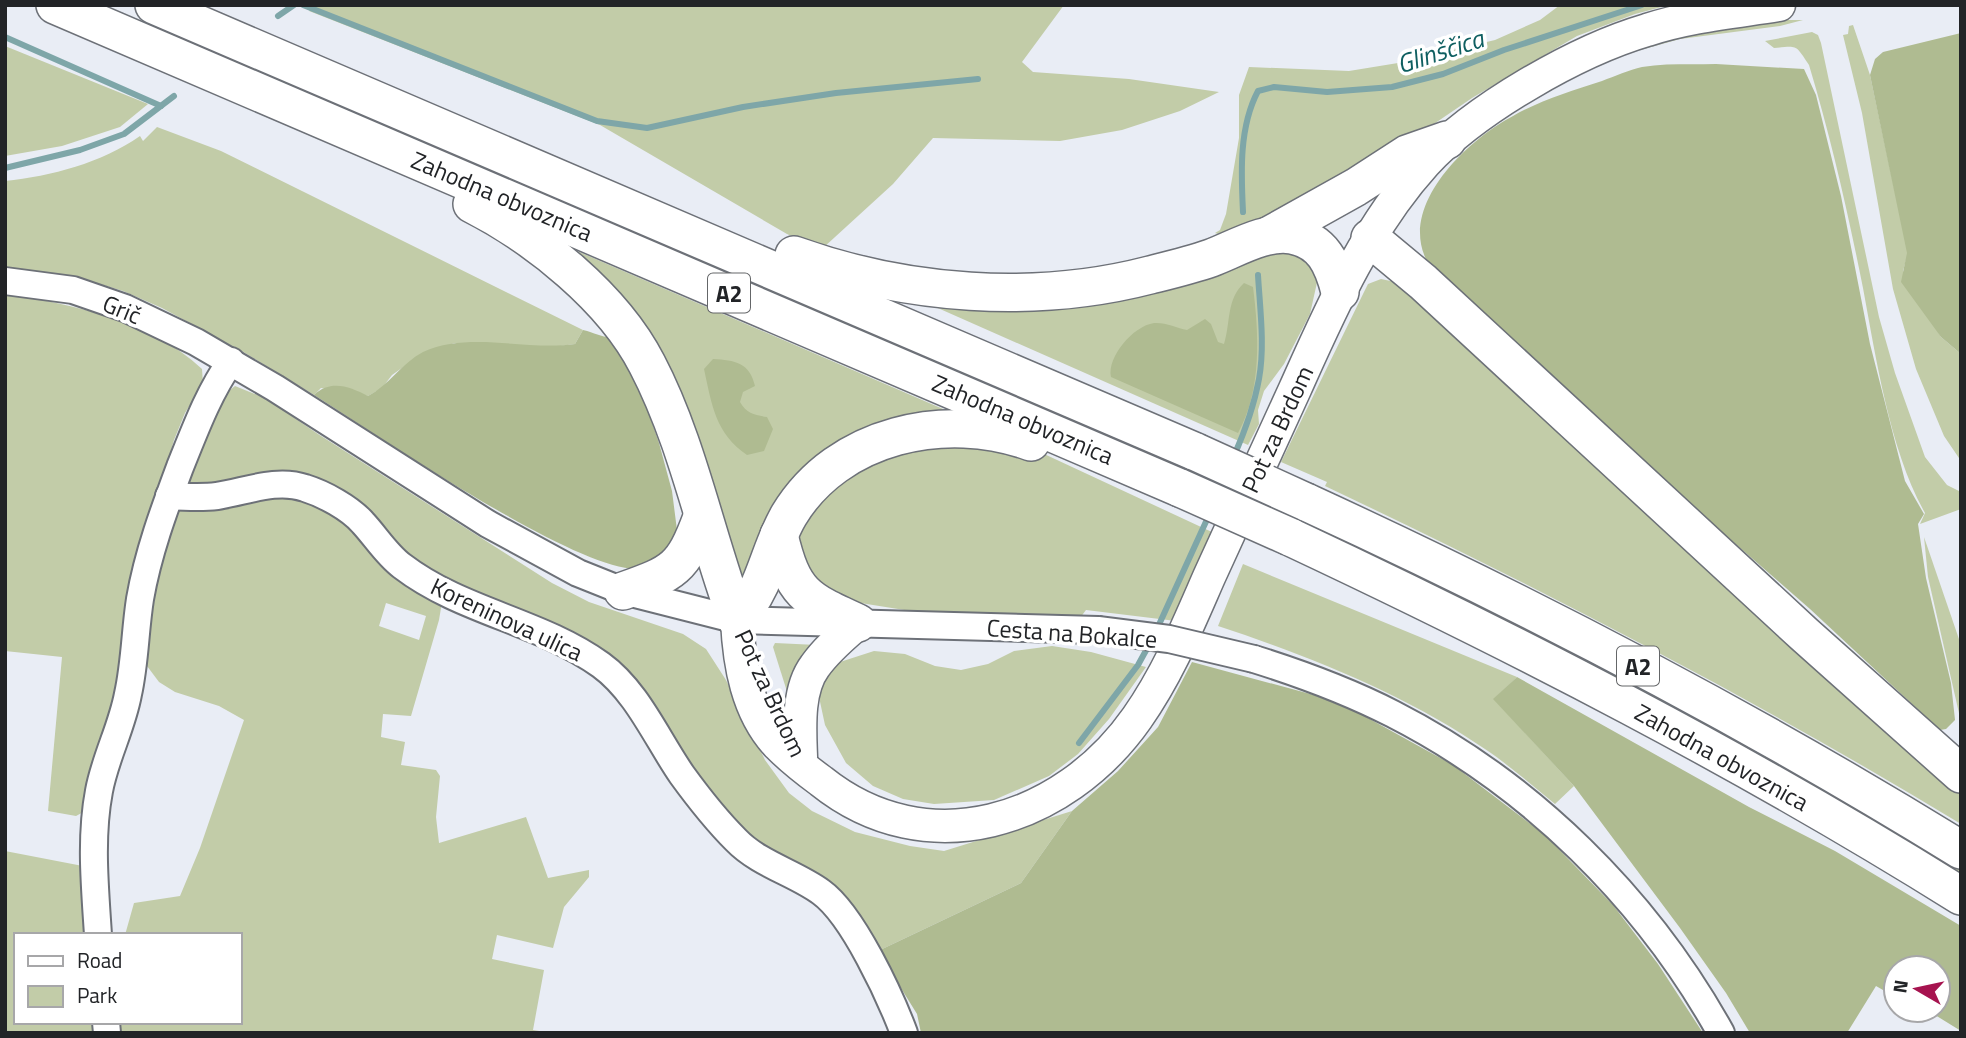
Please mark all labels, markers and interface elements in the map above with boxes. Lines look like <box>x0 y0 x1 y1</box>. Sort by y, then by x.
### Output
water label: Glinščica <box>1392 18 1490 83</box>
street label: Zahodna obvoznica <box>406 142 598 250</box>
road number: A2 <box>708 274 750 312</box>
street label: Grič <box>97 285 147 333</box>
street label: Pot za Brdom <box>1232 359 1322 499</box>
street label: Zahodna obvoznica <box>927 365 1119 473</box>
street label: Koreninova ulica <box>425 568 589 670</box>
street label: Cesta na Bokalce <box>985 609 1159 657</box>
street label: Pot za Brdom <box>726 623 816 763</box>
road number: A2 <box>1617 646 1659 686</box>
street label: Zahodna obvoznica <box>1628 694 1816 820</box>
legend <box>14 933 242 1024</box>
text: Road <box>77 944 122 976</box>
north arrow <box>1882 954 1952 1024</box>
text: N <box>1884 977 1915 995</box>
text: Park <box>77 979 117 1011</box>

